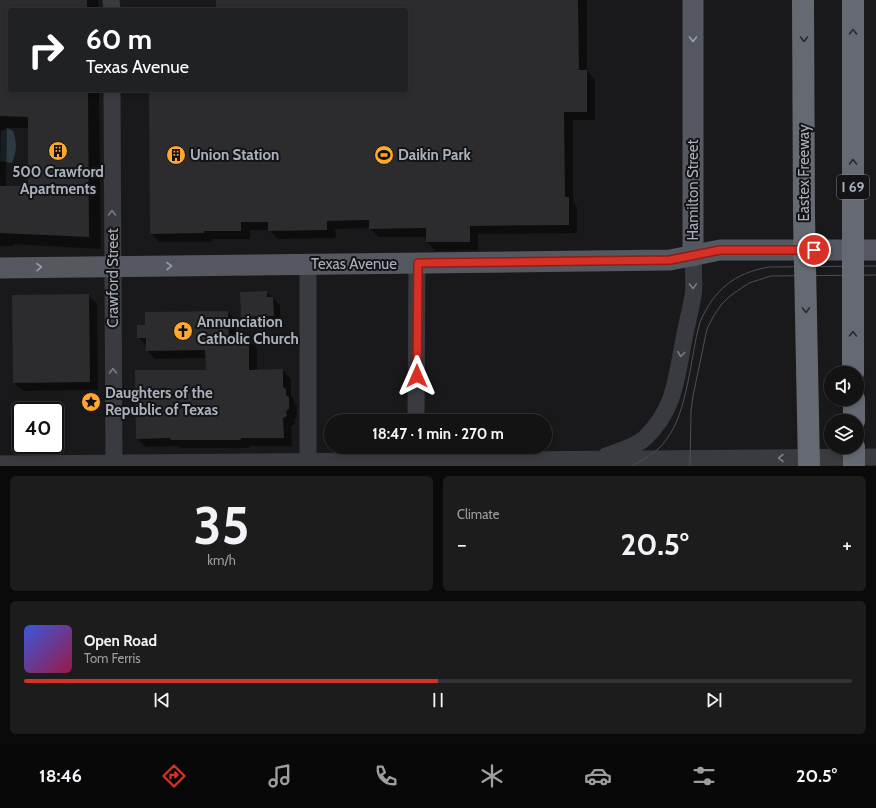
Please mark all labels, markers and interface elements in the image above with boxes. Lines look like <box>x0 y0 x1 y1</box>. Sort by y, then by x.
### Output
text: 60 m <box>86 22 152 56</box>
icon: right <box>20 24 72 76</box>
one-way arrow <box>849 29 857 35</box>
one-way arrow <box>689 36 697 42</box>
one-way arrow <box>799 36 808 42</box>
text: Texas Avenue <box>86 56 189 78</box>
street label: Eastex Freeway <box>795 124 813 222</box>
building icon: 500 Crawford Apartments <box>47 140 69 162</box>
street label: Hamilton Street <box>684 140 702 241</box>
building icon: Union Station <box>165 144 187 166</box>
sports icon: Daikin Park <box>373 144 395 166</box>
place label: Union Station <box>190 146 279 164</box>
place label: Daikin Park <box>398 146 471 164</box>
one-way arrow <box>849 159 857 165</box>
place label: 500 Crawford Apartments <box>12 163 104 198</box>
road number: I 69 <box>837 175 869 199</box>
one-way arrow <box>108 210 116 216</box>
street label: Crawford Street <box>104 228 122 328</box>
pin <box>797 233 831 267</box>
icon: arrive <box>803 239 825 261</box>
street label: Texas Avenue <box>311 255 397 273</box>
one-way arrow <box>166 262 172 270</box>
one-way arrow <box>36 263 42 271</box>
one-way arrow <box>689 283 697 289</box>
one-way arrow <box>802 307 810 313</box>
place label: Annunciation Catholic Church <box>197 313 299 348</box>
church icon: Annunciation Catholic Church <box>172 320 194 342</box>
one-way arrow <box>849 331 857 337</box>
one-way arrow <box>677 351 686 357</box>
position arrow <box>396 355 438 397</box>
map controls <box>824 366 864 454</box>
button: sound <box>824 366 864 406</box>
one-way arrow <box>109 368 117 374</box>
place label: Daughters of the Republic of Texas <box>105 384 218 419</box>
place icon: Daughters of the Republic of Texas <box>80 391 102 413</box>
speed limit sign: 40 <box>12 402 64 454</box>
button: layers <box>824 414 864 454</box>
text: 18:47 · 1 min · 270 m <box>372 425 504 443</box>
one-way arrow <box>778 454 784 462</box>
text: 35 <box>194 494 249 557</box>
text: Climate <box>457 506 499 522</box>
text: 20.5° <box>620 526 689 563</box>
text: − <box>457 531 467 558</box>
text: + <box>842 531 852 558</box>
text: km/h <box>207 552 236 568</box>
text: Open Road <box>84 632 157 650</box>
text: Tom Ferris <box>84 650 141 666</box>
icon: previous <box>151 689 173 711</box>
icon: pause <box>427 689 449 711</box>
icon: next <box>703 689 725 711</box>
icon: directions <box>160 762 188 790</box>
icon: music <box>266 762 294 790</box>
icon: phone <box>372 762 400 790</box>
icon: climate <box>478 762 506 790</box>
icon: car <box>584 762 612 790</box>
icon: filters <box>690 762 718 790</box>
text: 18:46 <box>39 765 82 787</box>
text: 20.5° <box>796 765 837 787</box>

